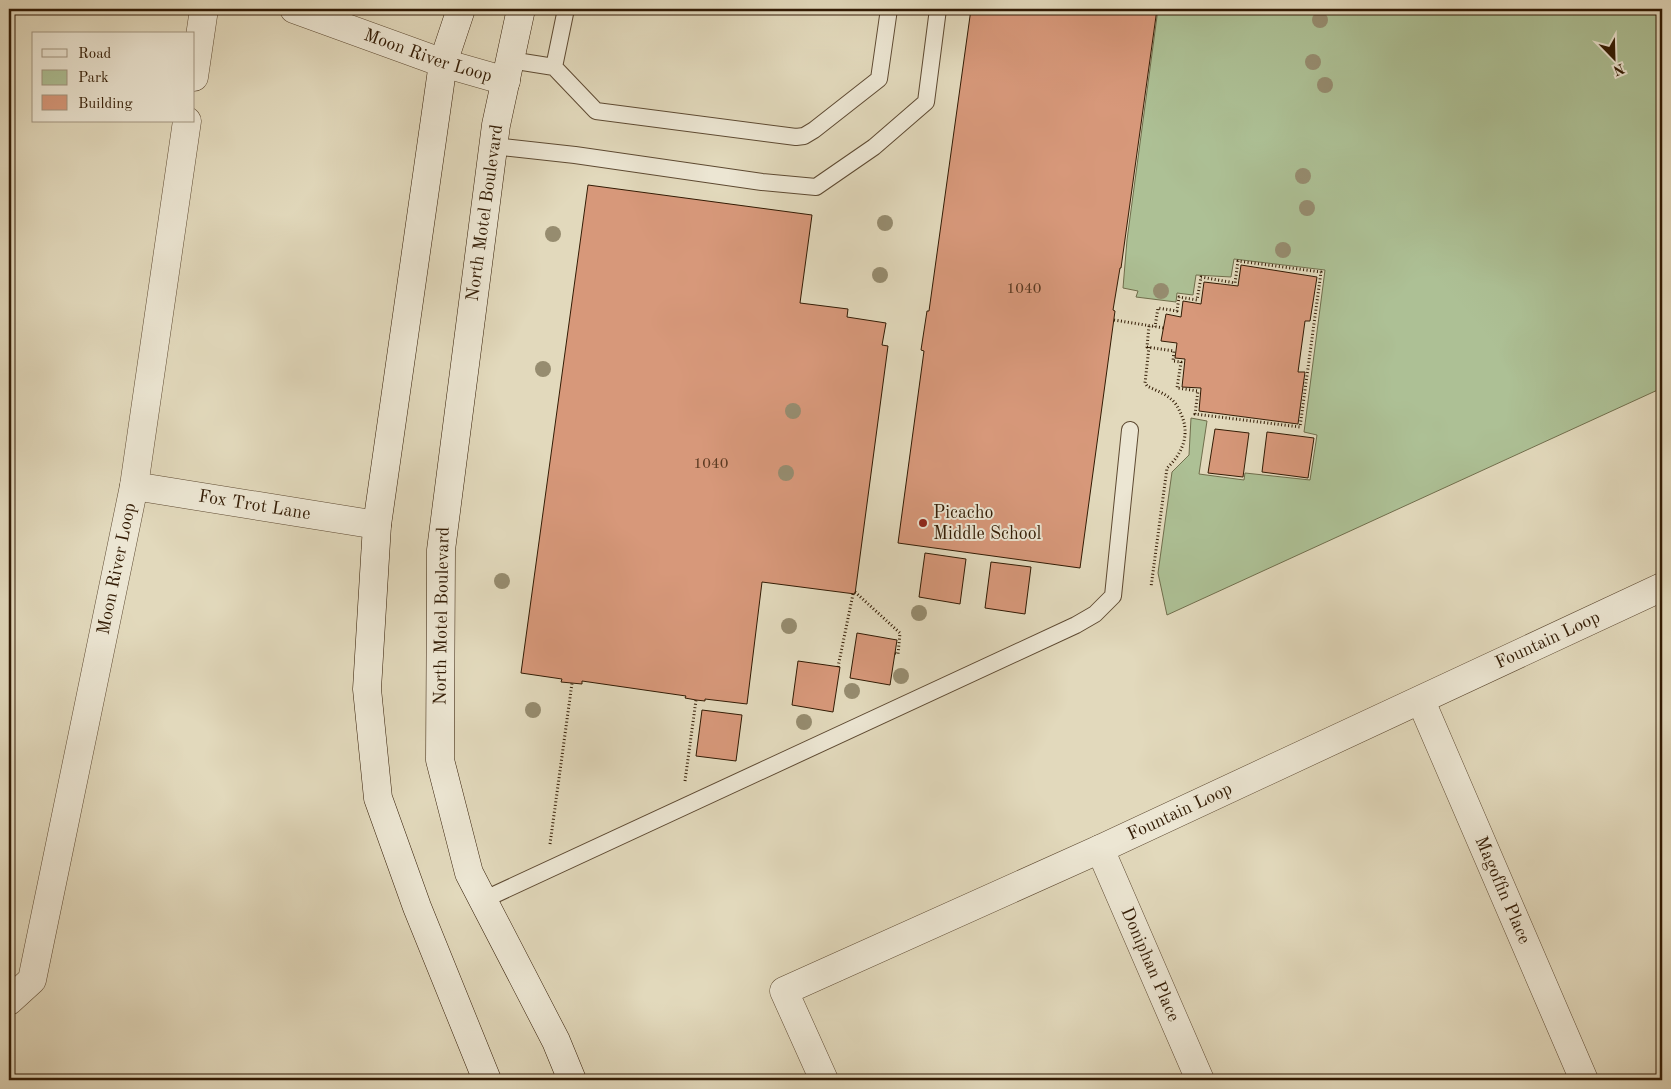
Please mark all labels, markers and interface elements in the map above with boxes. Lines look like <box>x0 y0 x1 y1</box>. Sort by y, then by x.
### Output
street label: Moon River Loop <box>361 26 494 86</box>
legend <box>32 32 195 122</box>
north arrow <box>1588 32 1638 82</box>
text: Road <box>78 47 112 62</box>
text: N <box>1611 61 1626 78</box>
text: Park <box>78 71 109 86</box>
text: Building <box>78 97 133 112</box>
street label: North Motel Boulevard <box>464 123 506 303</box>
house number: 1040 <box>1007 282 1041 297</box>
house number: 1040 <box>694 457 728 472</box>
street label: Fox Trot Lane <box>197 487 312 523</box>
street label: Moon River Loop <box>95 501 139 636</box>
place label: Picacho Middle School <box>933 504 1042 543</box>
marker: Picacho Middle School <box>917 517 929 529</box>
street label: North Motel Boulevard <box>431 527 453 705</box>
street label: Fountain Loop <box>1493 608 1603 672</box>
street label: Fountain Loop <box>1125 780 1235 844</box>
street label: Magoffin Place <box>1471 834 1533 947</box>
street label: Doniphan Place <box>1117 905 1183 1024</box>

